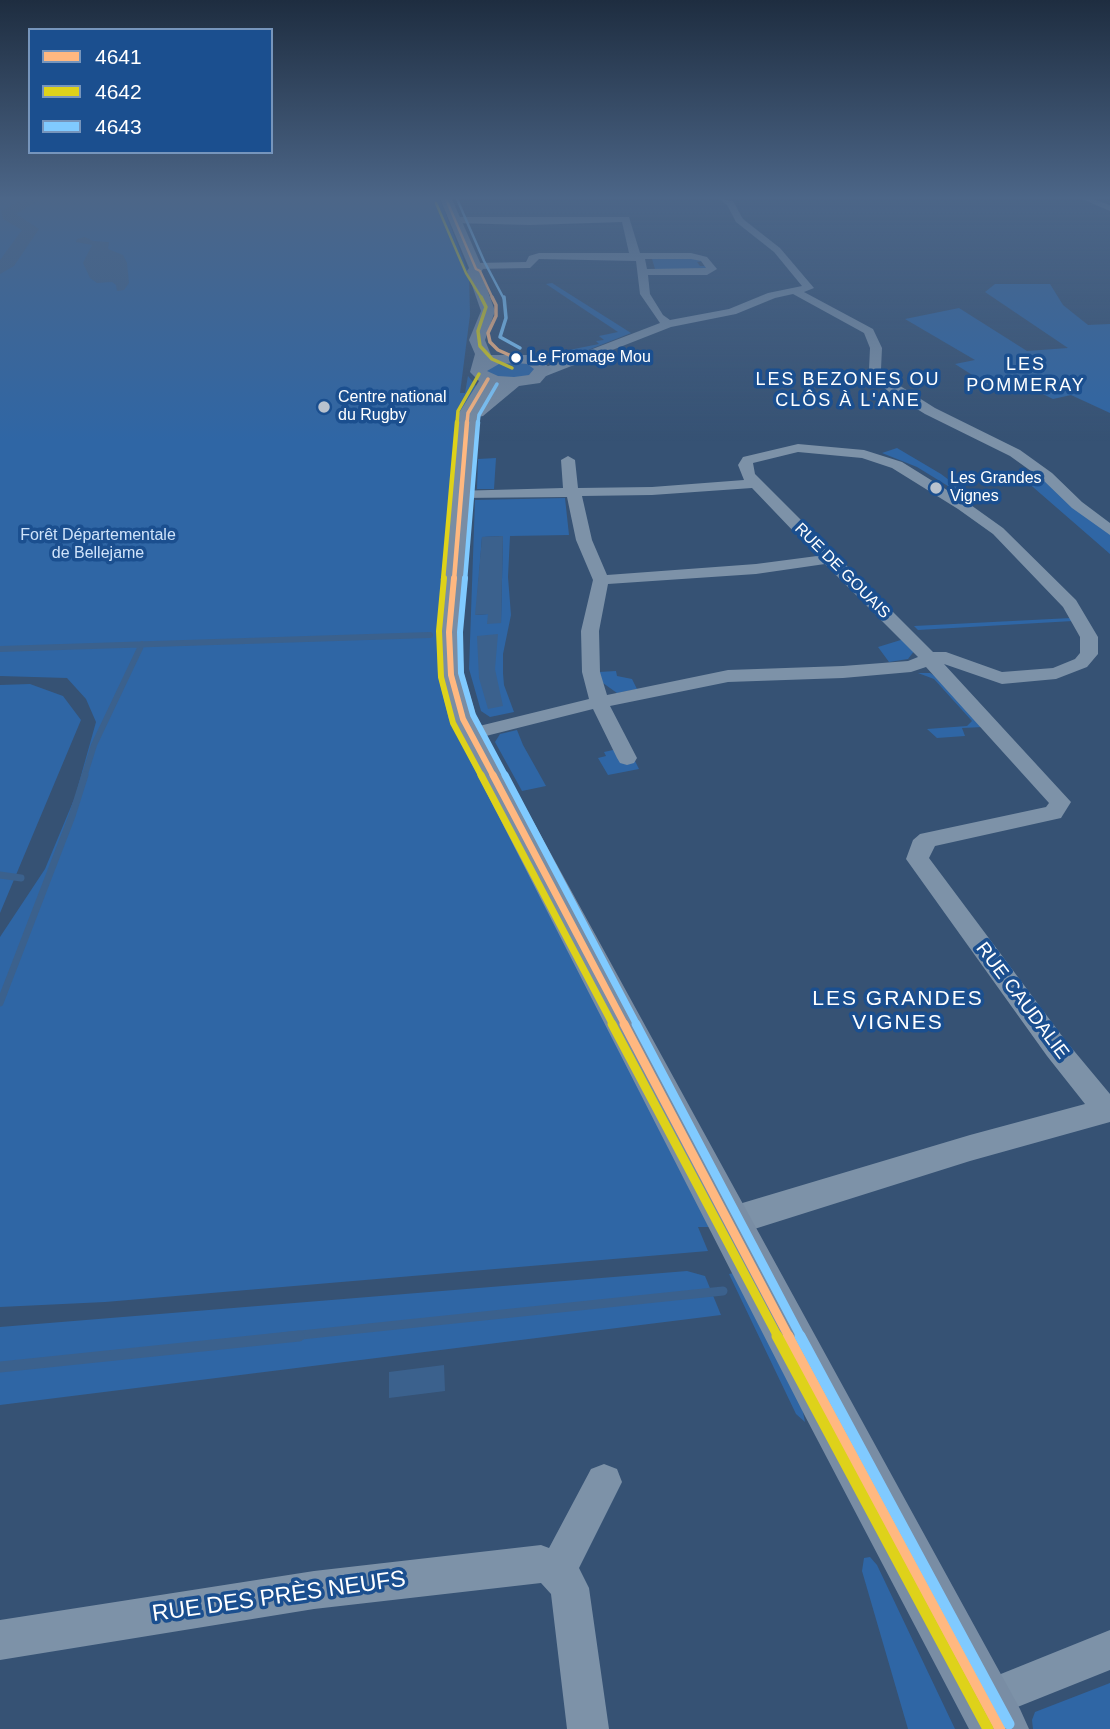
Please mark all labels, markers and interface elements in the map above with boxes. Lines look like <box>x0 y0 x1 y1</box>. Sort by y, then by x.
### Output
legend <box>28 28 273 154</box>
text: 4641 <box>95 45 142 68</box>
text: 4642 <box>95 80 142 103</box>
text: 4643 <box>95 115 142 138</box>
place label: Le Fromage Mou <box>529 348 651 368</box>
marker: Le Fromage Mou <box>509 351 523 365</box>
district label: LES POMMERAY <box>967 354 1085 396</box>
district label: LES BEZONES OU CLÔS À L'ANE <box>757 369 939 412</box>
place label: Centre national du Rugby <box>338 388 447 426</box>
marker: Centre national du Rugby <box>316 399 332 415</box>
place label: Les Grandes Vignes <box>950 469 1042 507</box>
marker: Les Grandes Vignes <box>928 480 944 496</box>
street label: RUE DE GOUAIS <box>790 519 894 623</box>
park label: Forêt Départementale de Bellejame <box>20 526 176 564</box>
street label: RUE CAUDALIE <box>971 938 1073 1064</box>
district label: LES GRANDES VIGNES <box>814 986 982 1036</box>
street label: RUE DES PRÈS NEUFS <box>151 1566 407 1628</box>

